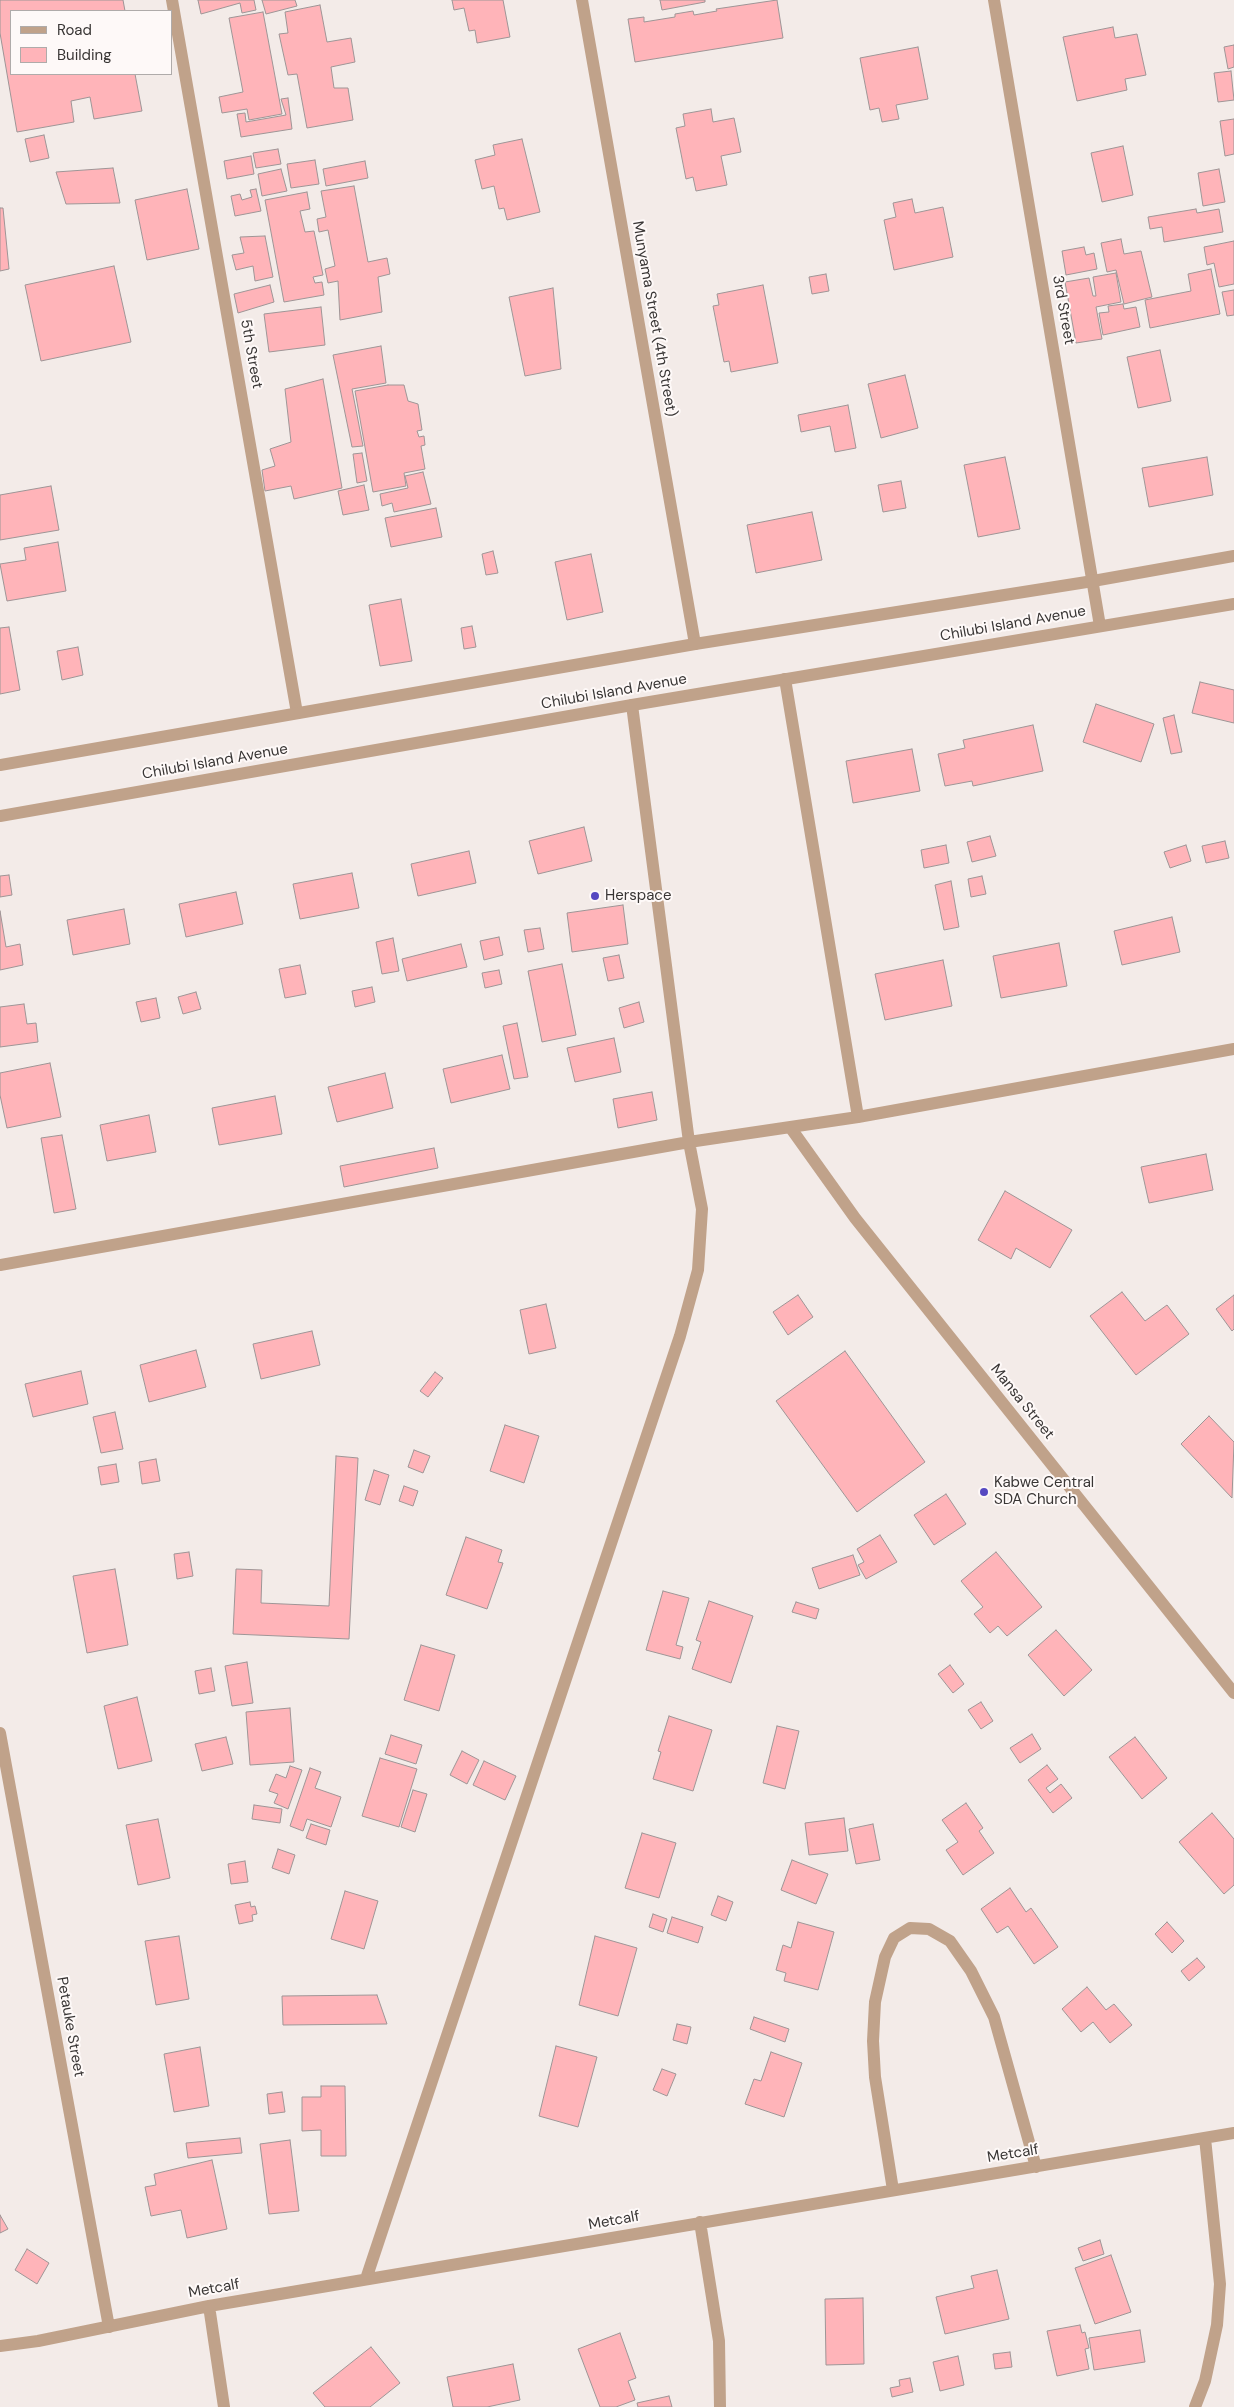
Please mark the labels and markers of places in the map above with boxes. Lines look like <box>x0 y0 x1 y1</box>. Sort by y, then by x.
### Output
place label: Herspace <box>605 887 671 905</box>
marker: Herspace <box>589 890 601 902</box>
place label: Kabwe Central SDA Church <box>994 1474 1094 1509</box>
marker: Kabwe Central SDA Church <box>978 1486 990 1498</box>

